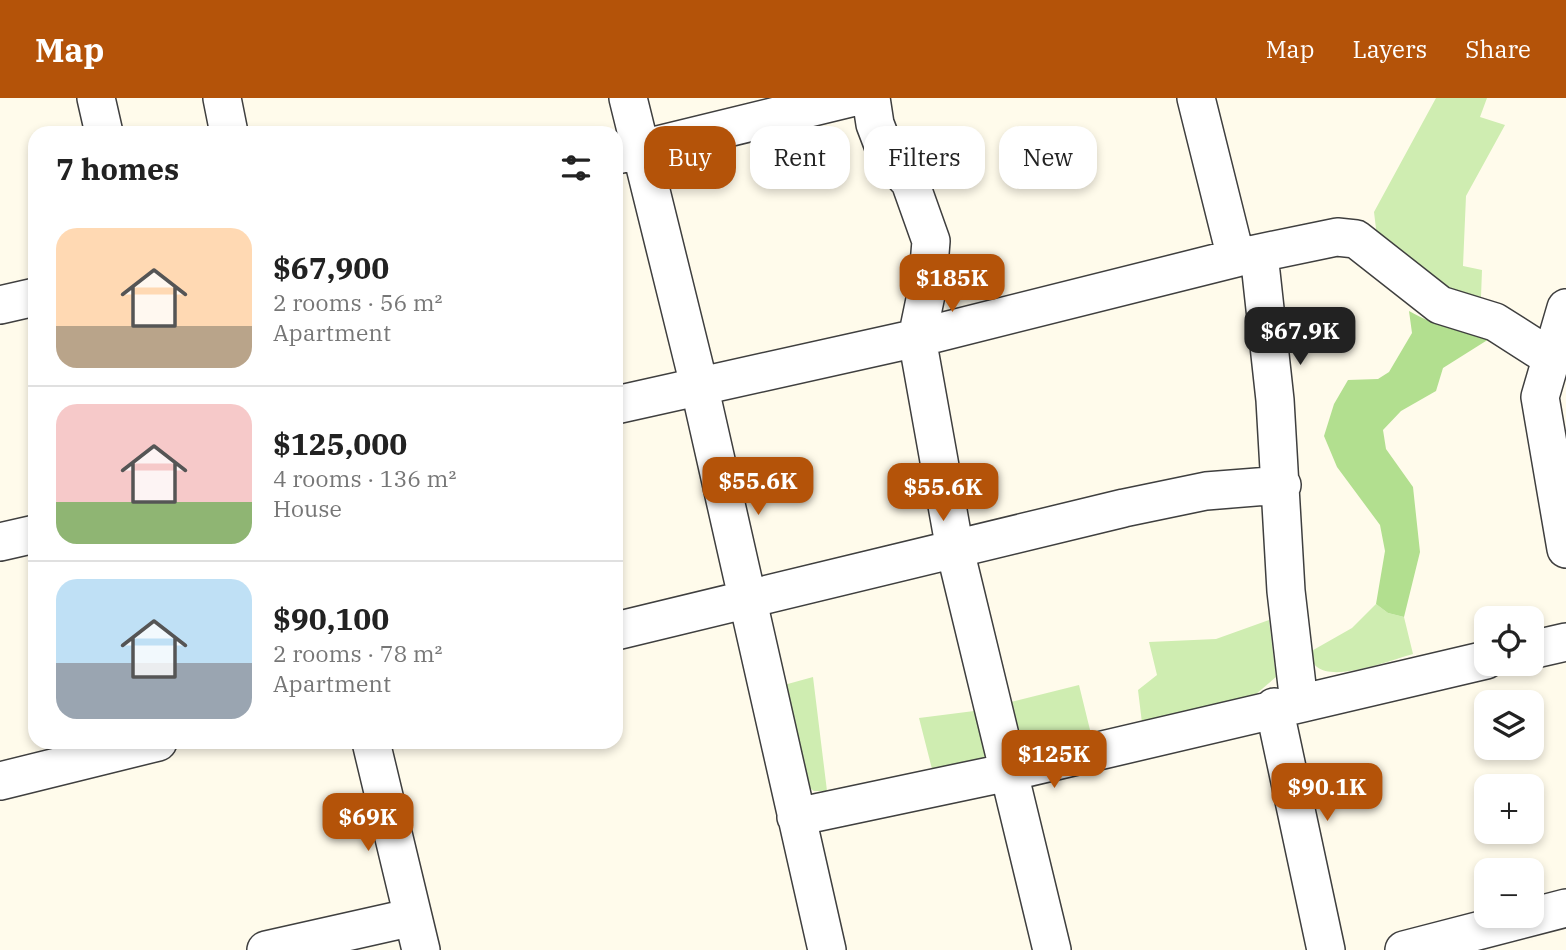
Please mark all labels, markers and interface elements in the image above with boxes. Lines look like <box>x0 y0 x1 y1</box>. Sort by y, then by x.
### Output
text: Map <box>35 28 104 71</box>
text: Map <box>1266 33 1314 65</box>
text: Layers <box>1352 33 1427 65</box>
text: Share <box>1465 33 1531 65</box>
chip: Buy <box>644 126 736 189</box>
chip: Rent <box>750 126 850 189</box>
chip: Filters <box>864 126 985 189</box>
chip: New <box>999 126 1097 189</box>
text: 7 homes <box>56 149 179 188</box>
icon: filters <box>557 149 595 187</box>
text: $67,900 <box>273 248 389 287</box>
pin: $185K <box>903 254 1001 314</box>
icon: home <box>112 256 196 340</box>
text: $185K <box>916 262 988 292</box>
text: 2 rooms · 56 m² <box>273 287 443 317</box>
pin: $67.9K <box>1243 308 1357 367</box>
text: $67.9K <box>1260 315 1340 345</box>
text: Apartment <box>273 317 391 347</box>
text: $125,000 <box>273 424 407 463</box>
icon: home <box>112 432 196 516</box>
pin: $55.6K <box>701 458 815 517</box>
text: 4 rooms · 136 m² <box>273 463 456 493</box>
pin: $55.6K <box>886 464 1000 523</box>
text: $55.6K <box>718 465 798 495</box>
text: $55.6K <box>903 471 983 501</box>
text: House <box>273 493 342 523</box>
text: $90,100 <box>273 599 389 638</box>
map controls <box>1474 606 1544 928</box>
button: locate <box>1474 606 1544 676</box>
icon: home <box>112 607 196 691</box>
text: 2 rooms · 78 m² <box>273 638 443 668</box>
text: Apartment <box>273 668 391 698</box>
button: layers <box>1474 690 1544 760</box>
pin: $125K <box>1005 730 1103 790</box>
text: $125K <box>1018 738 1090 768</box>
pin: $90.1K <box>1270 764 1384 823</box>
text: $90.1K <box>1287 771 1367 801</box>
button: + <box>1474 774 1544 844</box>
pin: $69K <box>327 794 409 853</box>
text: $69K <box>339 801 397 831</box>
button: − <box>1474 858 1544 928</box>

